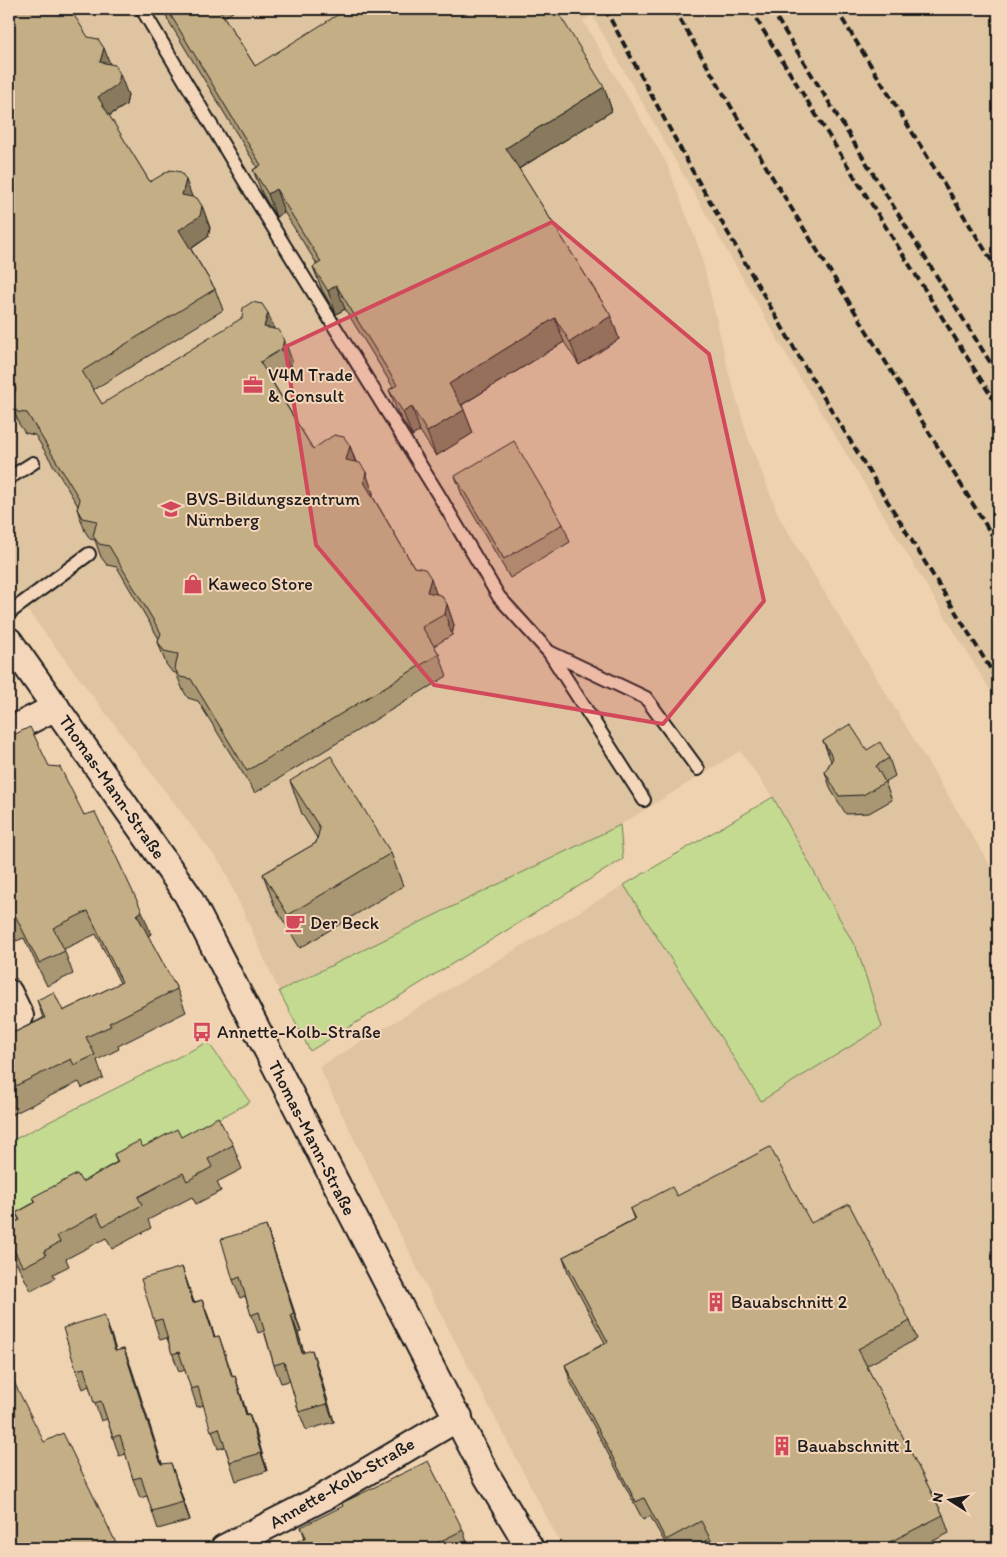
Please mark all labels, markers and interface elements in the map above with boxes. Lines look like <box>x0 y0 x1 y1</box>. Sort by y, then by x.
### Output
place label: V4M Trade & Consult <box>268 364 353 407</box>
office icon: V4M Trade & Consult <box>242 374 264 396</box>
place label: BVS-Bildungszentrum Nürnberg <box>186 488 360 531</box>
school or university icon: BVS-Bildungszentrum Nürnberg <box>160 498 182 520</box>
shop icon: Kaweco Store <box>182 573 204 595</box>
place label: Kaweco Store <box>208 573 313 595</box>
street label: Thomas-Mann-Straße <box>54 711 170 863</box>
cafe icon: Der Beck <box>284 912 306 934</box>
place label: Der Beck <box>310 912 380 934</box>
bus stop icon: Annette-Kolb-Straße <box>191 1021 213 1043</box>
place label: Annette-Kolb-Straße <box>217 1021 381 1043</box>
street label: Thomas-Mann-Straße <box>263 1057 361 1219</box>
building icon: Bauabschnitt 2 <box>705 1291 727 1313</box>
place label: Bauabschnitt 2 <box>731 1291 848 1313</box>
street label: Annette-Kolb-Straße <box>266 1433 418 1533</box>
building icon: Bauabschnitt 1 <box>771 1435 793 1457</box>
place label: Bauabschnitt 1 <box>797 1435 912 1457</box>
north arrow <box>924 1474 974 1524</box>
text: N <box>928 1491 947 1504</box>

